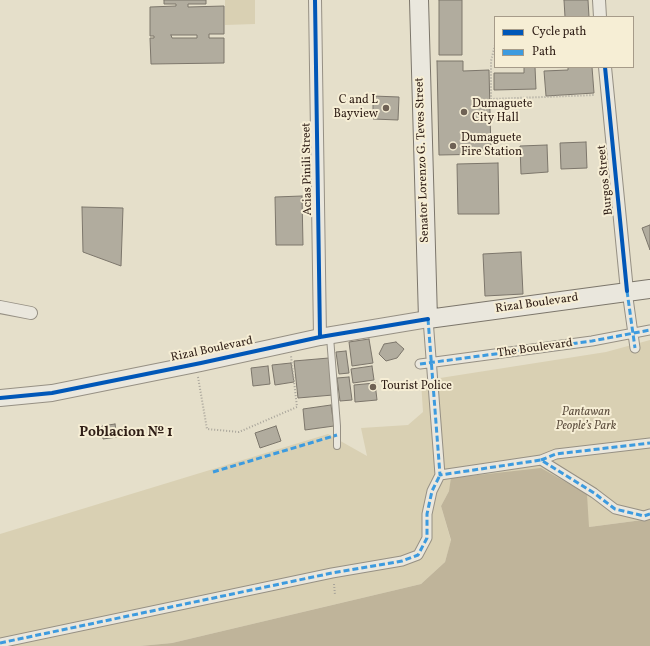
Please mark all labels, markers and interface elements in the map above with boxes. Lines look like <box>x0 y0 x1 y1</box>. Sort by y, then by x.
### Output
legend <box>494 16 634 68</box>
text: Cycle path <box>532 24 587 40</box>
text: Path <box>532 44 556 60</box>
street label: Senator Lorenzo G. Teves Street <box>413 77 433 243</box>
place label: C and L Bayview <box>334 94 378 122</box>
place label: Dumaguete City Hall <box>472 98 532 126</box>
marker: C and L Bayview <box>381 103 391 113</box>
marker: Dumaguete City Hall <box>459 107 469 117</box>
street label: Acias Pinili Street <box>300 122 316 216</box>
place label: Dumaguete Fire Station <box>461 132 522 160</box>
marker: Dumaguete Fire Station <box>448 141 458 151</box>
street label: Burgos Street <box>595 144 617 216</box>
street label: Rizal Boulevard <box>495 291 579 317</box>
street label: Rizal Boulevard <box>170 334 254 366</box>
street label: The Boulevard <box>496 337 574 361</box>
place label: Tourist Police <box>381 380 452 394</box>
marker: Tourist Police <box>368 382 378 392</box>
park label: Pantawan People’s Park <box>556 406 616 434</box>
district label: Poblacion № 1 <box>79 425 173 441</box>

